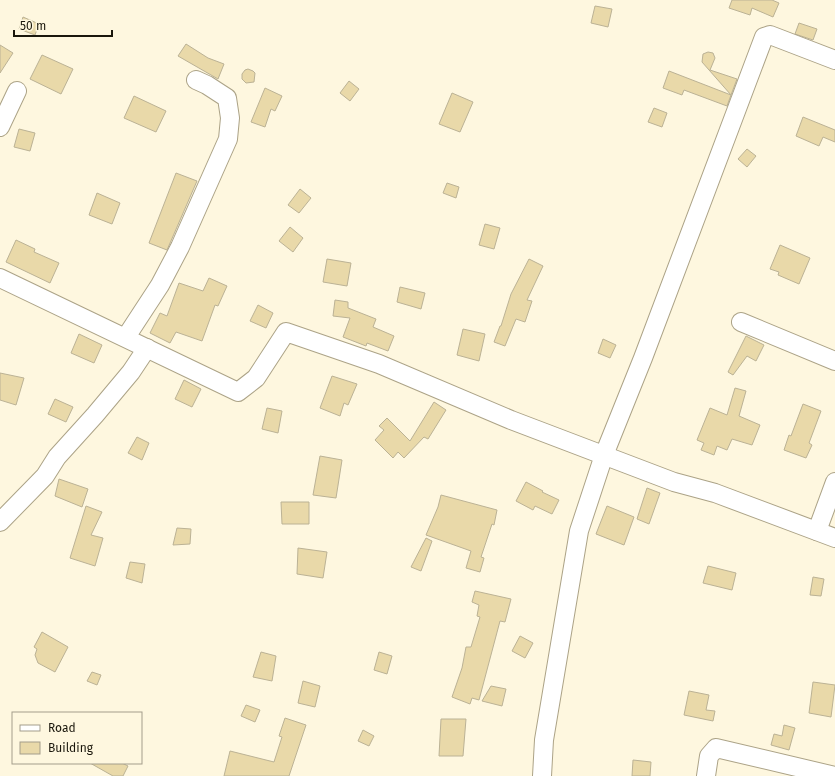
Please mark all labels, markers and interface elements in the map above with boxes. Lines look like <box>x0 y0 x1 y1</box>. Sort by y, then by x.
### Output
scale bar <box>14 12 112 38</box>
text: 50 m <box>20 19 46 33</box>
legend <box>12 712 142 764</box>
text: Road <box>48 721 76 735</box>
text: Building <box>48 741 94 755</box>

